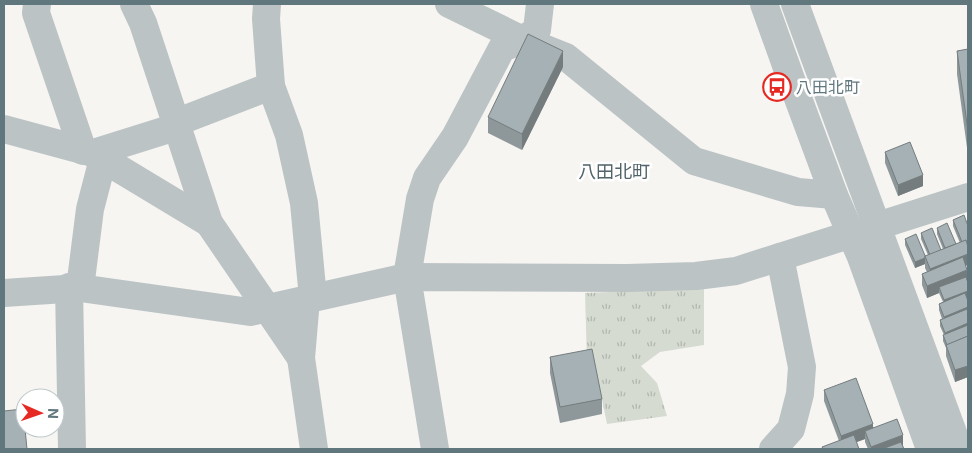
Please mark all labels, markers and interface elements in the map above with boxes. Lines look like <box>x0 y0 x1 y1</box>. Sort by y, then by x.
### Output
bus stop icon: 八田北町 <box>762 72 792 102</box>
place label: 八田北町 <box>796 77 860 97</box>
district label: 八田北町 <box>578 161 650 182</box>
north arrow <box>15 388 65 438</box>
text: N <box>45 408 62 419</box>

